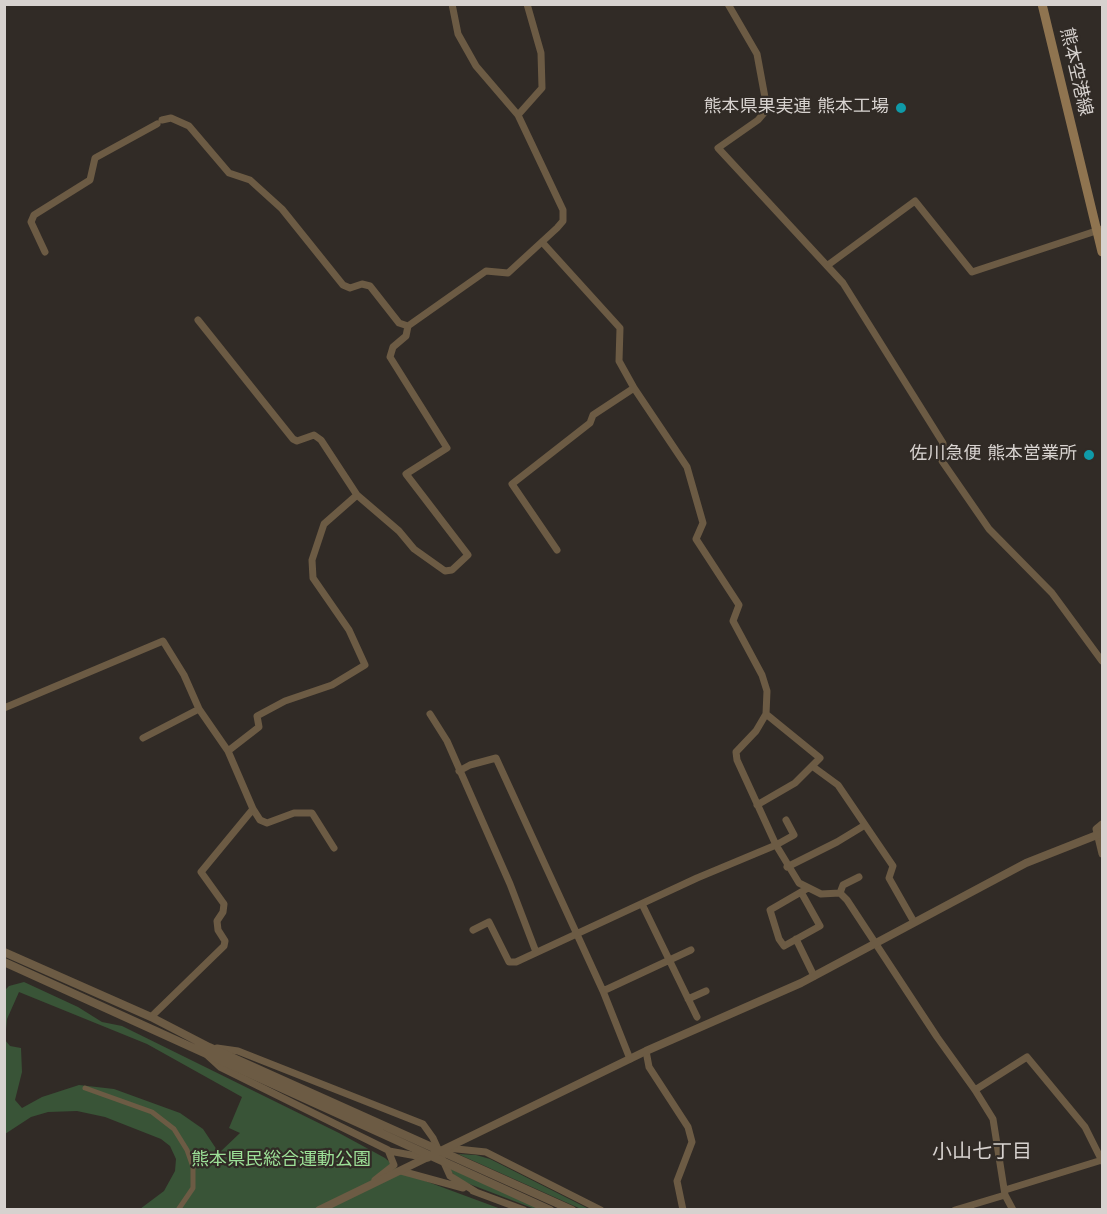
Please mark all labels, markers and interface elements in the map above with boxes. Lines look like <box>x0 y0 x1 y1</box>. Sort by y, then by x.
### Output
street label: 熊本空港線 <box>1054 26 1096 118</box>
place label: 熊本県果実連 熊本工場 <box>704 97 889 119</box>
marker: 熊本県果実連 熊本工場 <box>894 101 908 115</box>
place label: 佐川急便 熊本営業所 <box>910 444 1077 466</box>
marker: 佐川急便 熊本営業所 <box>1082 448 1096 462</box>
district label: 小山七丁目 <box>932 1141 1032 1165</box>
park label: 熊本県民総合運動公園 <box>191 1150 371 1172</box>

